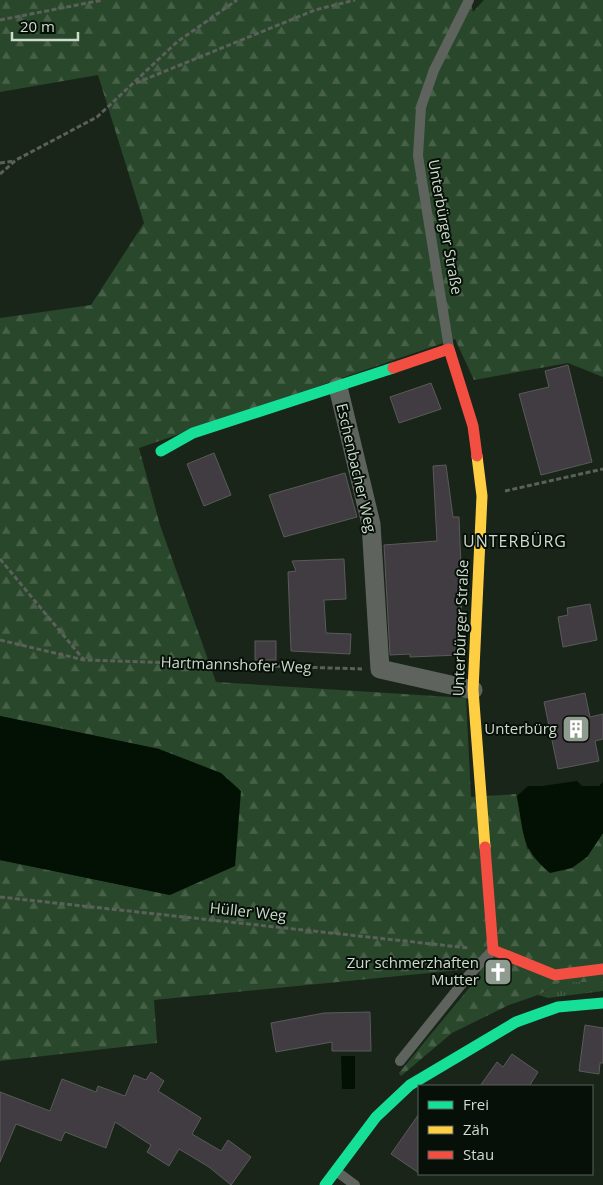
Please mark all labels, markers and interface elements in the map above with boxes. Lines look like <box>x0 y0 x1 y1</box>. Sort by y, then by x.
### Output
scale bar <box>12 10 79 42</box>
text: 20 m <box>20 16 55 36</box>
street label: Unterbürger Straße <box>424 158 468 296</box>
street label: Eschenbacher Weg <box>332 401 382 534</box>
district label: UNTERBÜRG <box>463 530 567 552</box>
street label: Unterbürger Straße <box>448 559 472 697</box>
street label: Hartmannshofer Weg <box>160 651 312 677</box>
building icon: Unterbürg <box>561 714 591 744</box>
place label: Unterbürg <box>484 718 557 738</box>
street label: Hüller Weg <box>209 897 287 925</box>
place label: Zur schmerzhaften Mutter <box>347 952 479 989</box>
church icon: Zur schmerzhaften Mutter <box>483 957 513 987</box>
legend <box>418 1085 593 1175</box>
text: Frei <box>463 1094 489 1114</box>
text: Zäh <box>463 1119 489 1139</box>
text: Stau <box>463 1144 494 1164</box>

